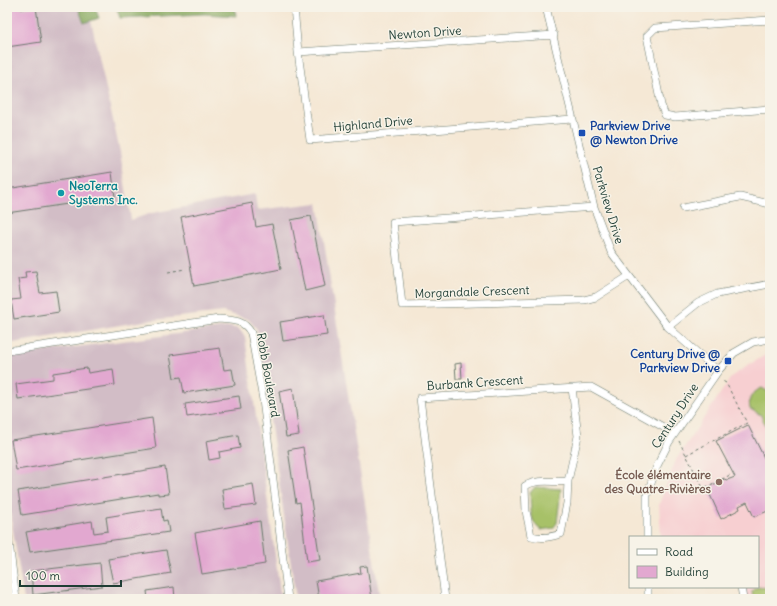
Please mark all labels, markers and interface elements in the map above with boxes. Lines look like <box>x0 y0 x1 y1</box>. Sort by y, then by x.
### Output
street label: Newton Drive <box>388 22 462 43</box>
street label: Highland Drive <box>333 113 413 134</box>
place label: Parkview Drive @ Newton Drive <box>590 118 678 148</box>
marker: Parkview Drive @ Newton Drive <box>577 128 587 138</box>
street label: Parkview Drive <box>590 164 627 246</box>
place label: NeoTerra Systems Inc. <box>69 178 138 208</box>
marker: NeoTerra Systems Inc. <box>56 188 66 198</box>
street label: Morgandale Crescent <box>414 282 530 301</box>
street label: Robb Boulevard <box>254 331 283 418</box>
place label: Century Drive @ Parkview Drive <box>630 346 721 375</box>
marker: Century Drive @ Parkview Drive <box>723 356 733 366</box>
street label: Burbank Crescent <box>426 372 524 393</box>
street label: Century Drive <box>648 380 701 451</box>
place label: École élémentaire des Quatre-Rivières <box>604 467 712 496</box>
marker: École élémentaire des Quatre-Rivières <box>714 477 724 487</box>
legend <box>629 536 759 588</box>
text: Road <box>665 544 693 559</box>
scale bar <box>20 562 121 588</box>
text: Building <box>665 564 709 579</box>
text: 100 m <box>26 568 60 583</box>

